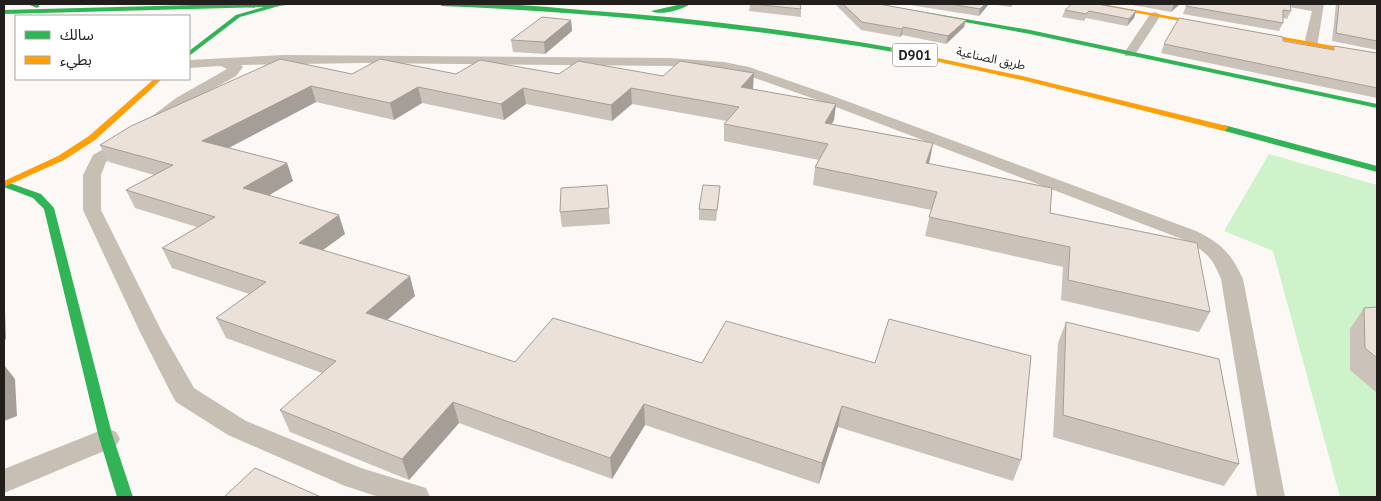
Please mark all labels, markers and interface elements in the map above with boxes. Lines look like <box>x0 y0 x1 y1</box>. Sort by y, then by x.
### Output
legend <box>15 15 190 80</box>
text: سالك <box>60 25 94 44</box>
street label: طريق الصناعية <box>955 43 1027 74</box>
road number: D901 <box>892 44 938 66</box>
text: بطيء <box>60 50 92 71</box>

